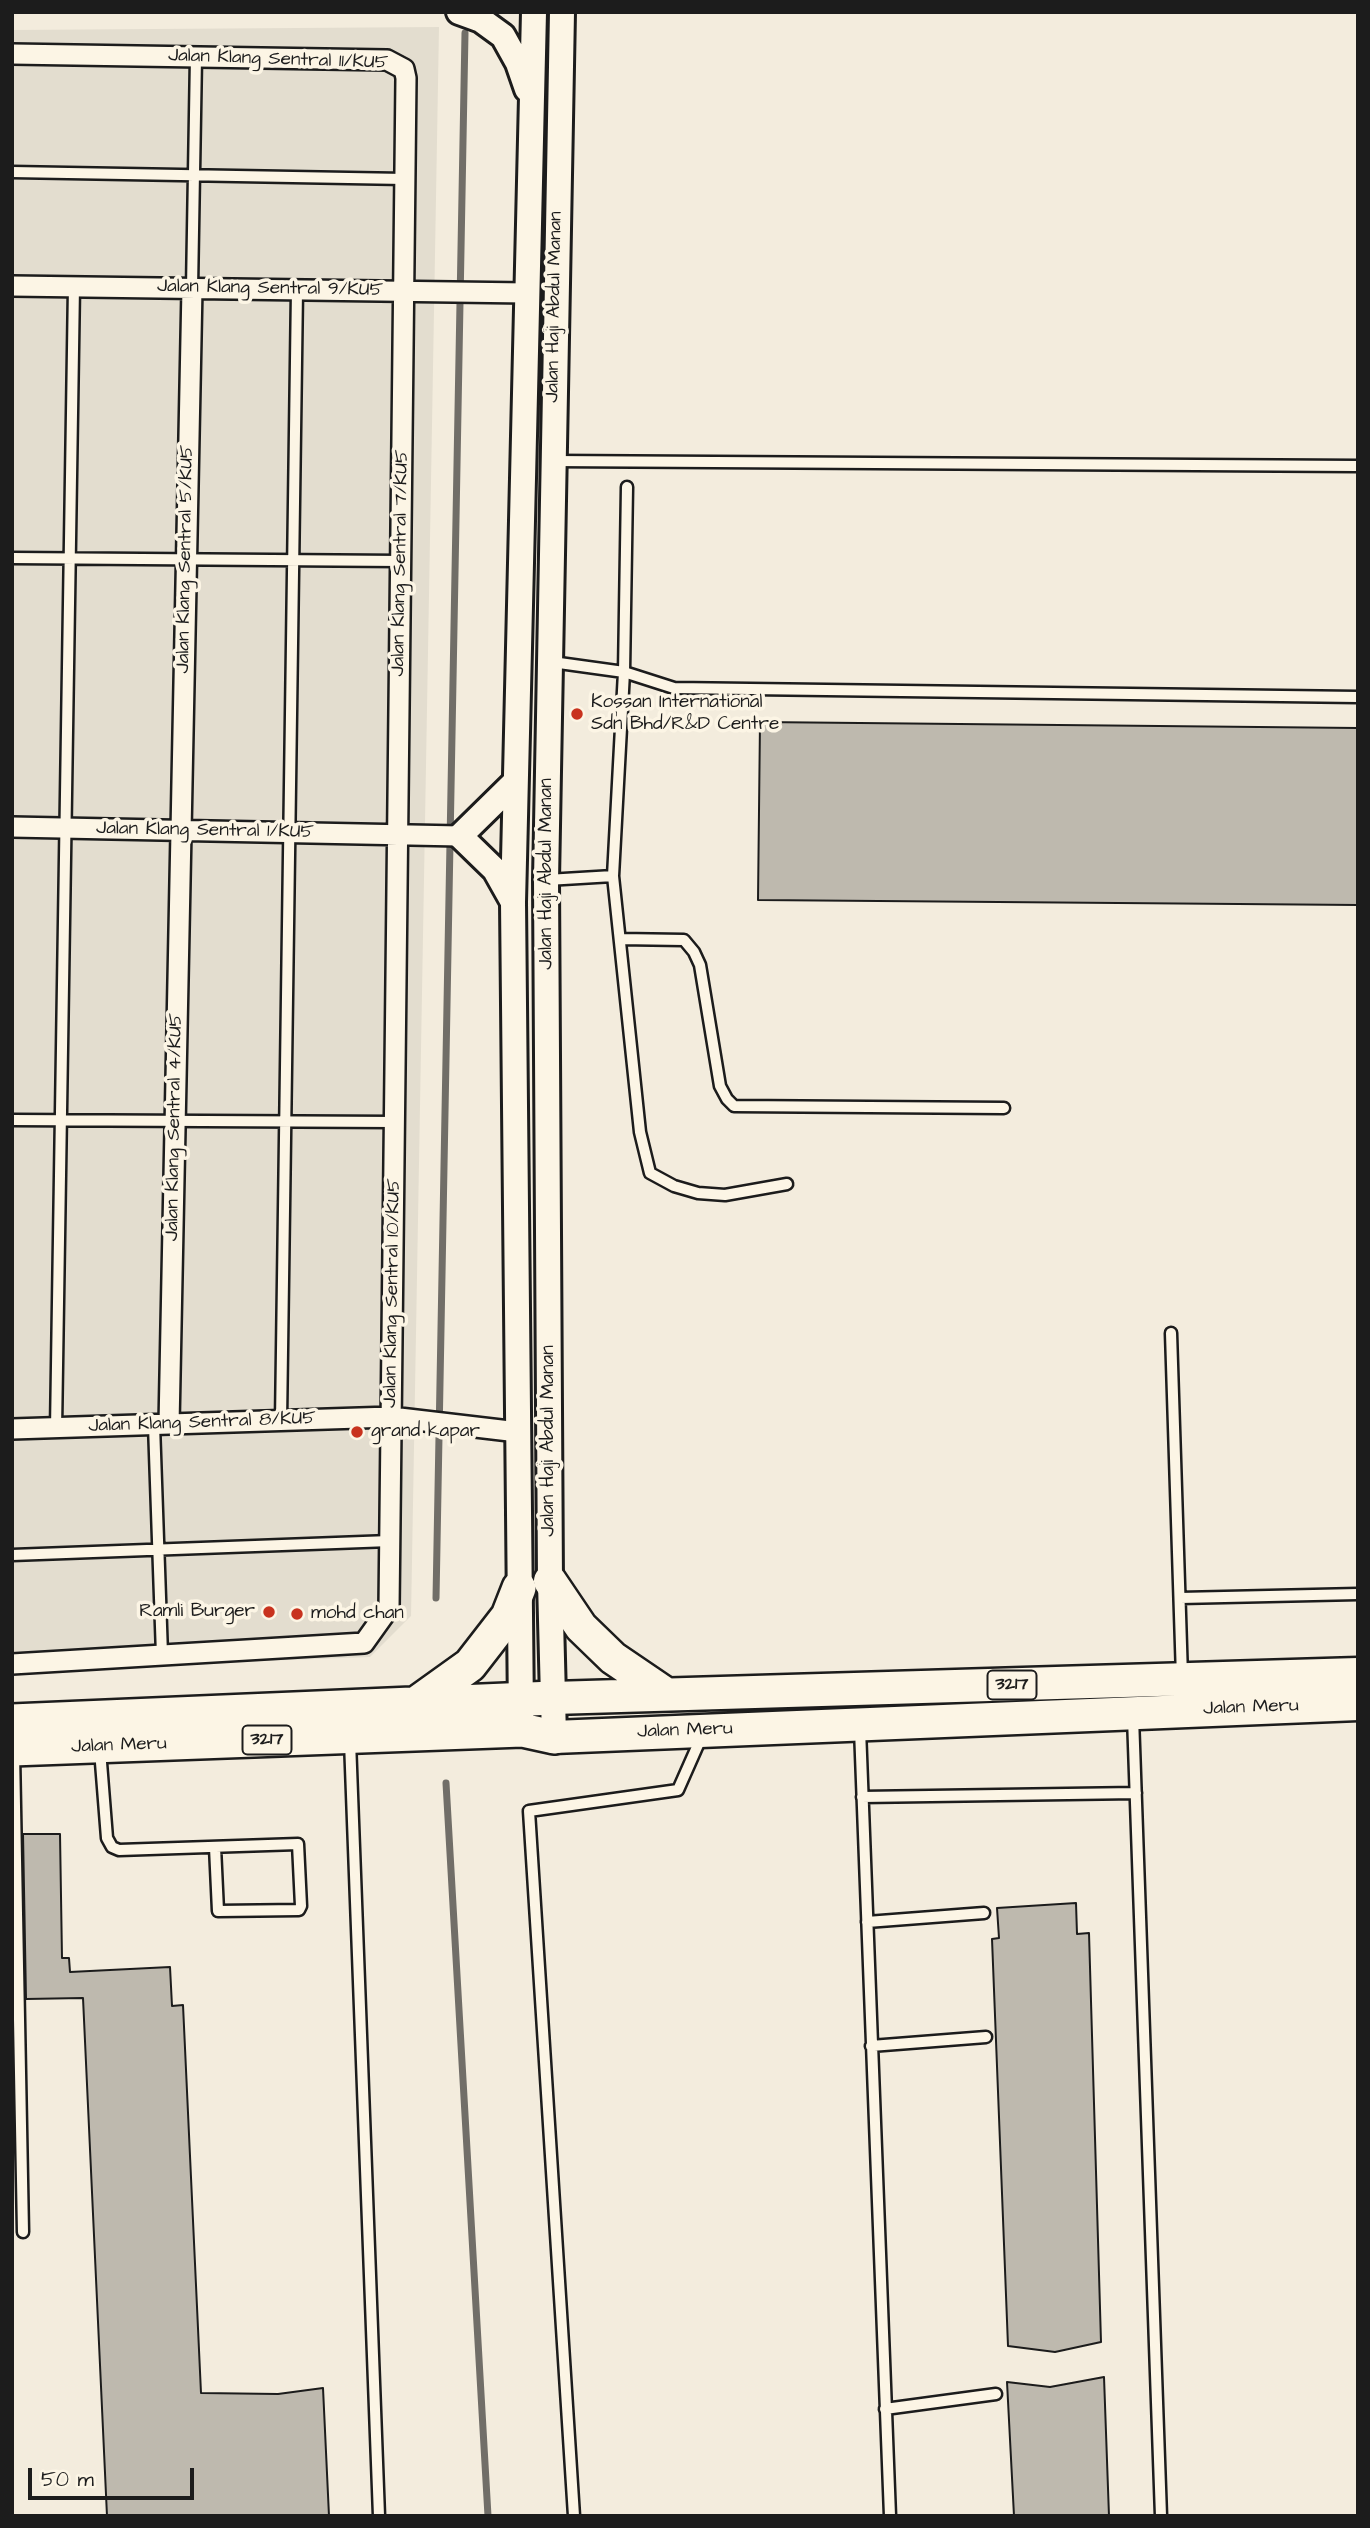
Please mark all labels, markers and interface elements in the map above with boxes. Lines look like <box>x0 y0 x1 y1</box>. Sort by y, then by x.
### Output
street label: Jalan Klang Sentral 11/KU5 <box>168 45 388 75</box>
street label: Jalan Haji Abdul Manan <box>542 211 568 403</box>
street label: Jalan Klang Sentral 9/KU5 <box>157 276 383 302</box>
street label: Jalan Klang Sentral 5/KU5 <box>173 444 199 674</box>
street label: Jalan Klang Sentral 7/KU5 <box>388 449 414 677</box>
place label: Kossan International Sdn Bhd/R&D Centre <box>591 692 779 736</box>
marker: Kossan International Sdn Bhd/R&D Centre <box>569 706 585 722</box>
street label: Jalan Haji Abdul Manan <box>536 778 558 970</box>
street label: Jalan Klang Sentral 1/KU5 <box>96 818 314 844</box>
street label: Jalan Klang Sentral 4/KU5 <box>162 1013 188 1241</box>
street label: Jalan Klang Sentral 10/KU5 <box>380 1178 406 1408</box>
street label: Jalan Haji Abdul Manan <box>538 1345 560 1537</box>
street label: Jalan Klang Sentral 8/KU5 <box>88 1408 316 1438</box>
place label: grand kapar <box>371 1421 480 1443</box>
marker: grand kapar <box>349 1424 365 1440</box>
place label: Ramli Burger <box>139 1601 255 1623</box>
place label: mohd chan <box>311 1603 404 1625</box>
marker: Ramli Burger <box>261 1604 277 1620</box>
marker: mohd chan <box>289 1606 305 1622</box>
road number: 3217 <box>988 1670 1036 1700</box>
street label: Jalan Meru <box>1203 1695 1299 1721</box>
street label: Jalan Meru <box>637 1718 733 1744</box>
road number: 3217 <box>243 1726 292 1755</box>
street label: Jalan Meru <box>71 1733 167 1759</box>
scale bar <box>32 2454 198 2498</box>
text: 50 m <box>41 2465 94 2494</box>

